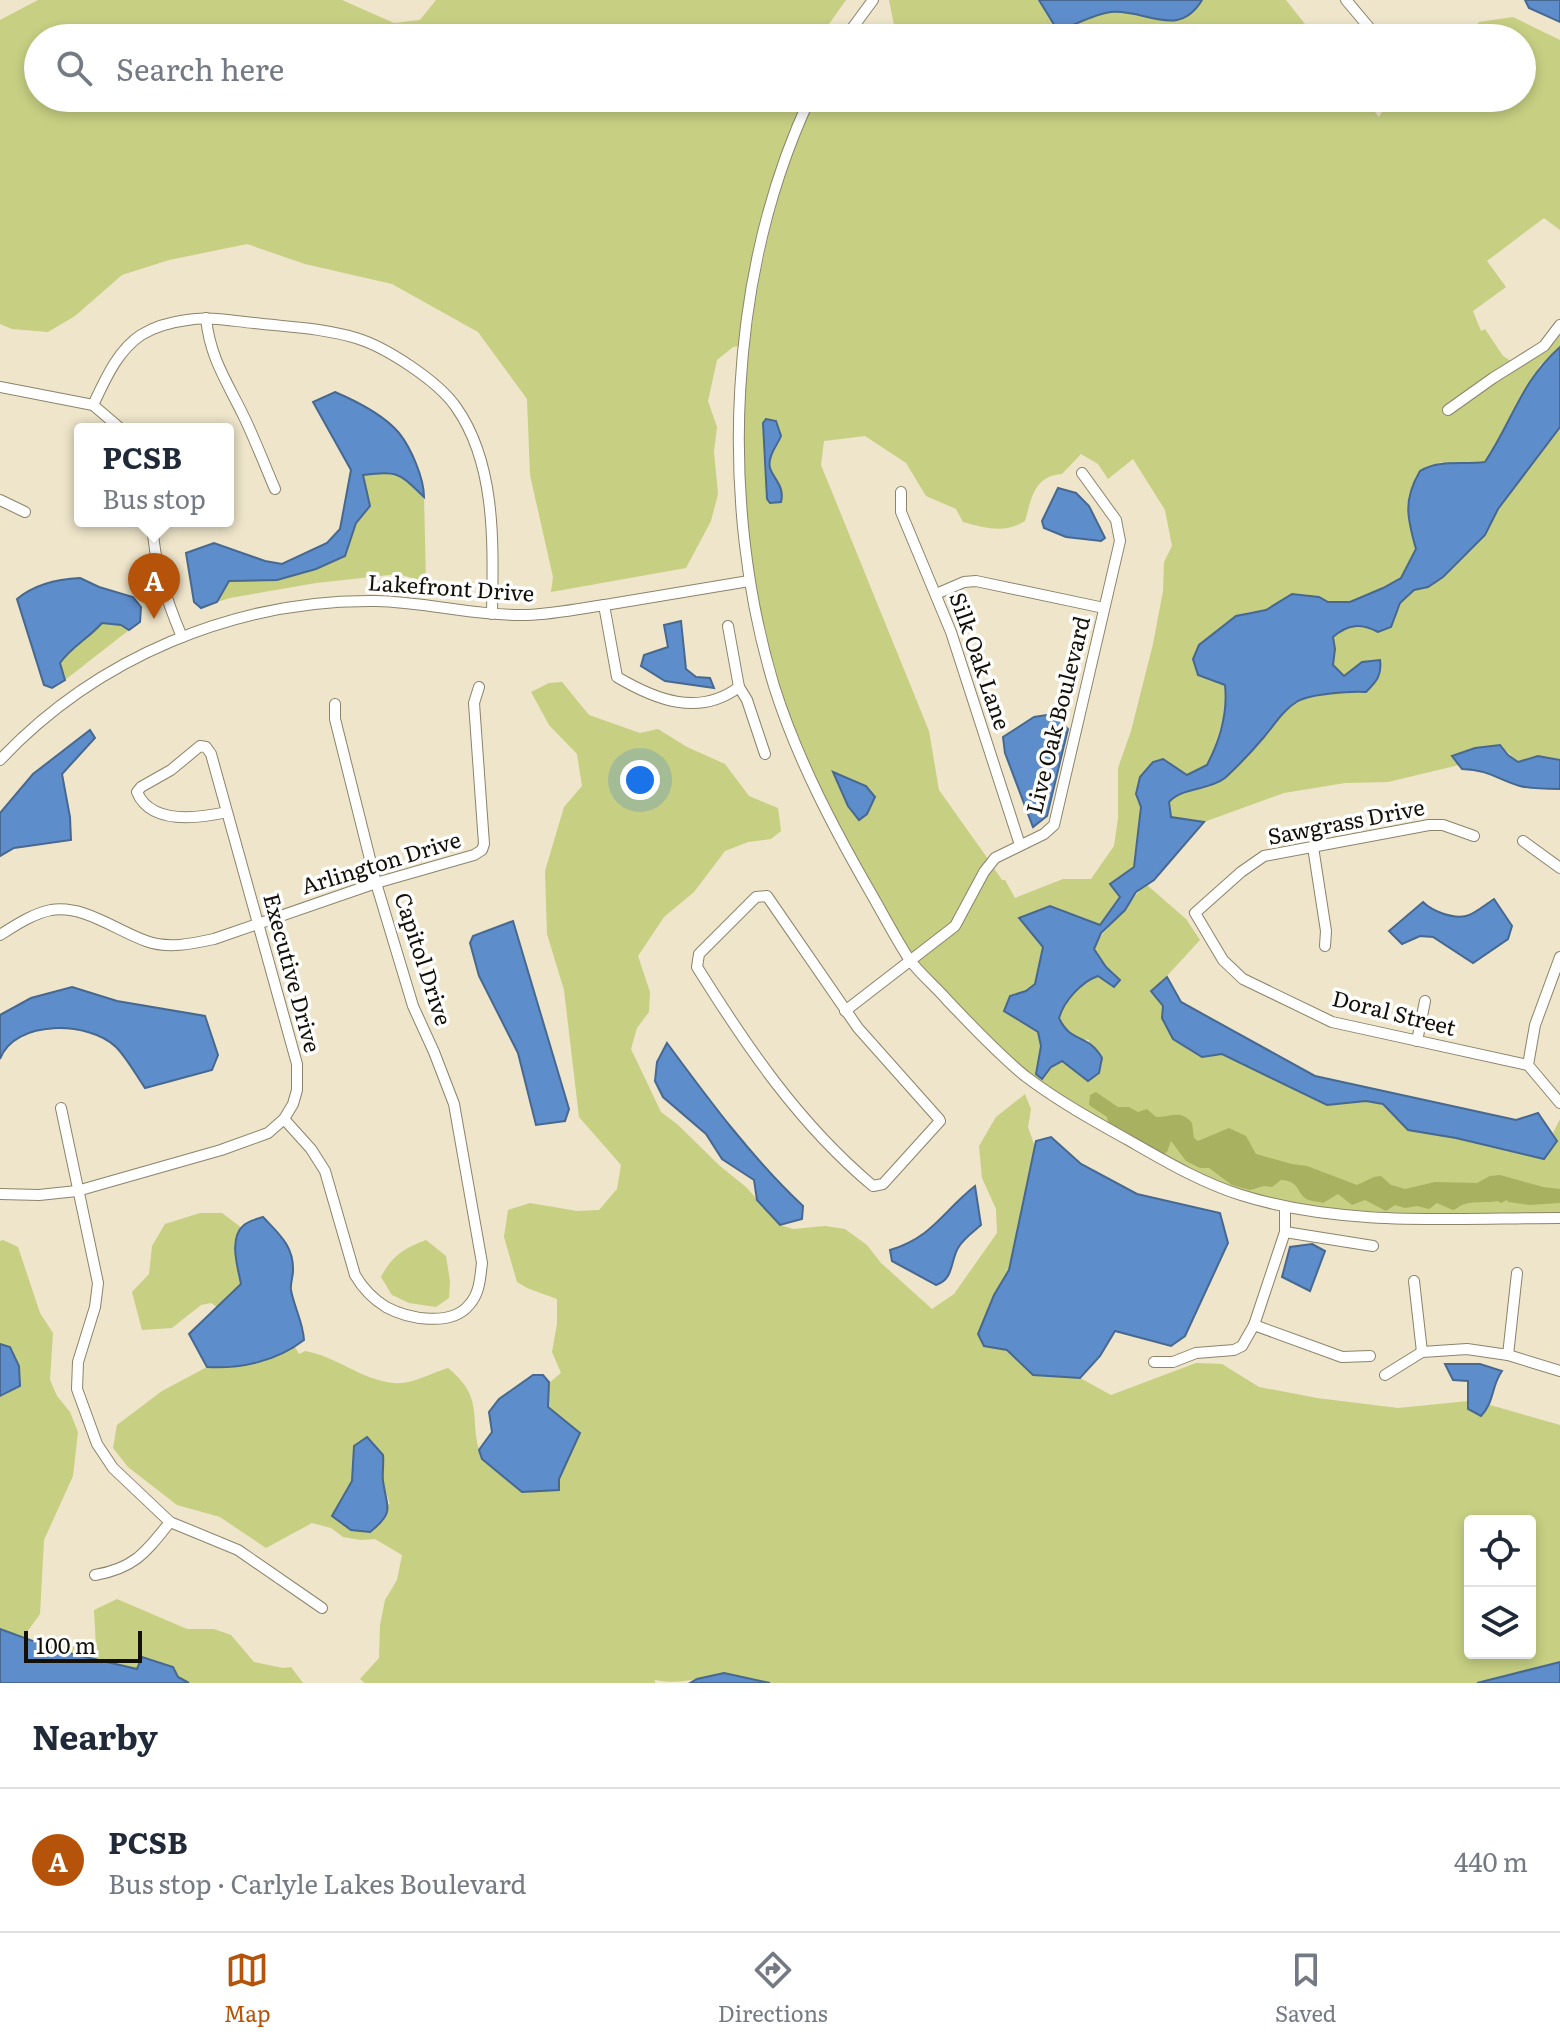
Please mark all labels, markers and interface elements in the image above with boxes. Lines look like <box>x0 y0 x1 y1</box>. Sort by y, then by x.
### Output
search box <box>24 24 1536 112</box>
icon: search <box>52 46 96 90</box>
text: Search here <box>116 46 284 90</box>
popup <box>74 423 234 527</box>
text: PCSB <box>102 434 182 478</box>
text: Bus stop <box>102 478 206 517</box>
pin: A <box>128 553 180 619</box>
street label: Lakefront Drive <box>367 564 535 609</box>
street label: Silk Oak Lane <box>942 587 1020 734</box>
street label: Live Oak Boulevard <box>1016 612 1097 817</box>
your location <box>620 760 660 800</box>
street label: Sawgrass Drive <box>1264 789 1427 852</box>
street label: Arlington Drive <box>297 822 464 902</box>
street label: Capitol Drive <box>387 888 461 1029</box>
street label: Executive Drive <box>256 889 331 1056</box>
street label: Doral Street <box>1329 980 1460 1043</box>
map controls <box>1464 1515 1536 1659</box>
button: locate <box>1464 1515 1536 1587</box>
button: layers <box>1464 1587 1536 1659</box>
scale bar <box>24 1627 142 1663</box>
text: 100 m <box>36 1628 96 1661</box>
text: Nearby <box>32 1710 158 1760</box>
text: PCSB <box>108 1819 188 1863</box>
text: A <box>48 1841 68 1880</box>
text: 440 m <box>1454 1841 1528 1880</box>
text: Bus stop · Carlyle Lakes Boulevard <box>108 1863 526 1902</box>
tab: Map <box>224 1948 271 2029</box>
tab: Directions <box>718 1948 828 2029</box>
tab: Saved <box>1275 1948 1336 2029</box>

